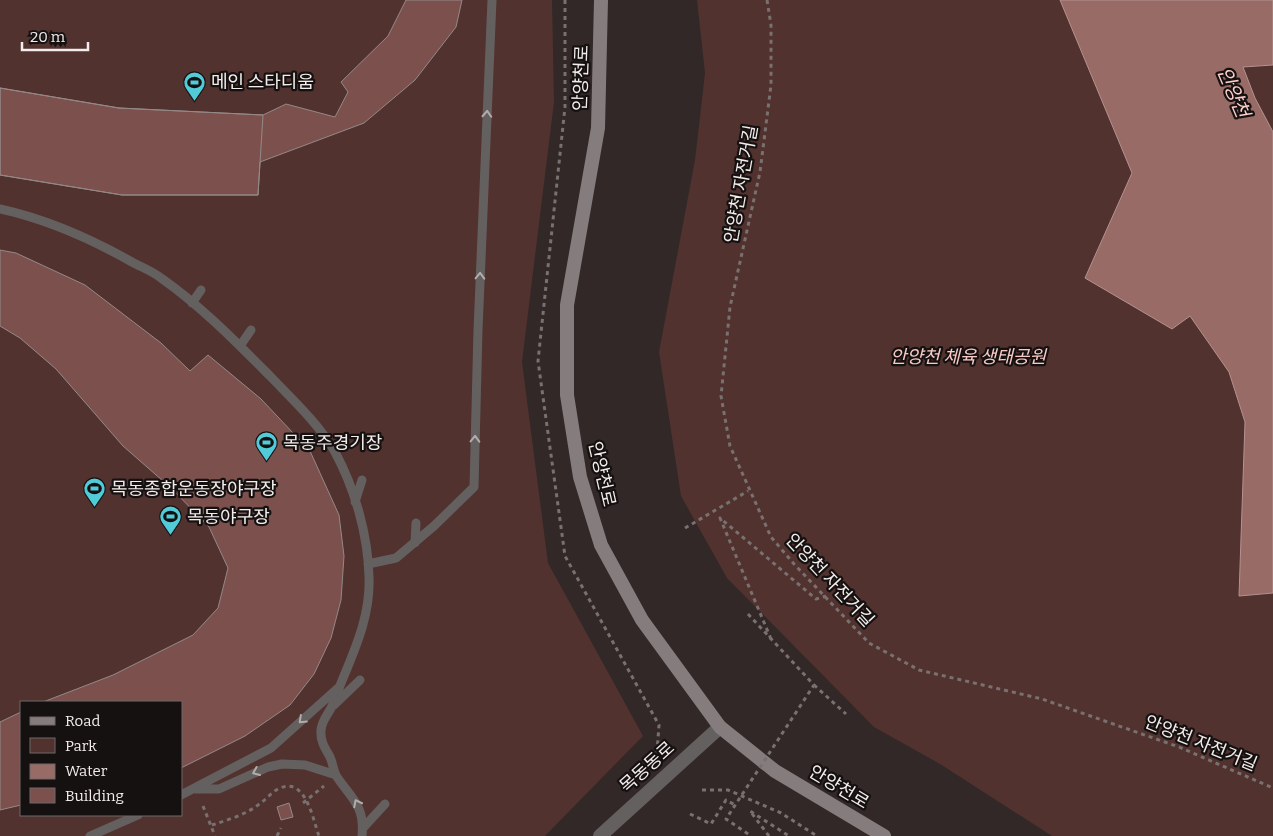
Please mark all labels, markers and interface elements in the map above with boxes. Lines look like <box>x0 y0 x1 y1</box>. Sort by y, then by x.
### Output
scale bar <box>22 20 89 52</box>
text: 20 m <box>30 28 66 46</box>
street label: 안양천로 <box>569 45 593 111</box>
water label: 안양천 <box>1213 64 1255 122</box>
sports icon: 메인 스타디움 <box>183 70 207 101</box>
place label: 메인 스타디움 <box>211 71 314 93</box>
one-way arrow <box>481 110 492 118</box>
street label: 안양천 자전거길 <box>720 123 762 245</box>
one-way arrow <box>474 272 485 280</box>
park label: 안양천 체육 생태공원 <box>890 346 1047 368</box>
sports icon: 목동주경기장 <box>255 431 279 462</box>
place label: 목동주경기장 <box>283 432 382 454</box>
one-way arrow <box>470 434 480 442</box>
street label: 안양천로 <box>584 439 620 509</box>
sports icon: 목동종합운동장야구장 <box>83 477 107 508</box>
place label: 목동종합운동장야구장 <box>111 478 277 500</box>
sports icon: 목동야구장 <box>159 505 183 536</box>
place label: 목동야구장 <box>187 506 270 528</box>
street label: 안양천 자전거길 <box>781 529 879 631</box>
legend <box>20 701 182 816</box>
street label: 안양천 자전거길 <box>1141 710 1261 776</box>
text: Road <box>65 712 100 730</box>
one-way arrow <box>298 714 307 723</box>
text: Park <box>65 737 97 755</box>
street label: 목동동로 <box>615 737 679 797</box>
street label: 안양천로 <box>805 761 873 813</box>
text: Water <box>65 762 108 780</box>
one-way arrow <box>252 766 261 777</box>
text: Building <box>65 787 124 805</box>
one-way arrow <box>353 799 363 808</box>

